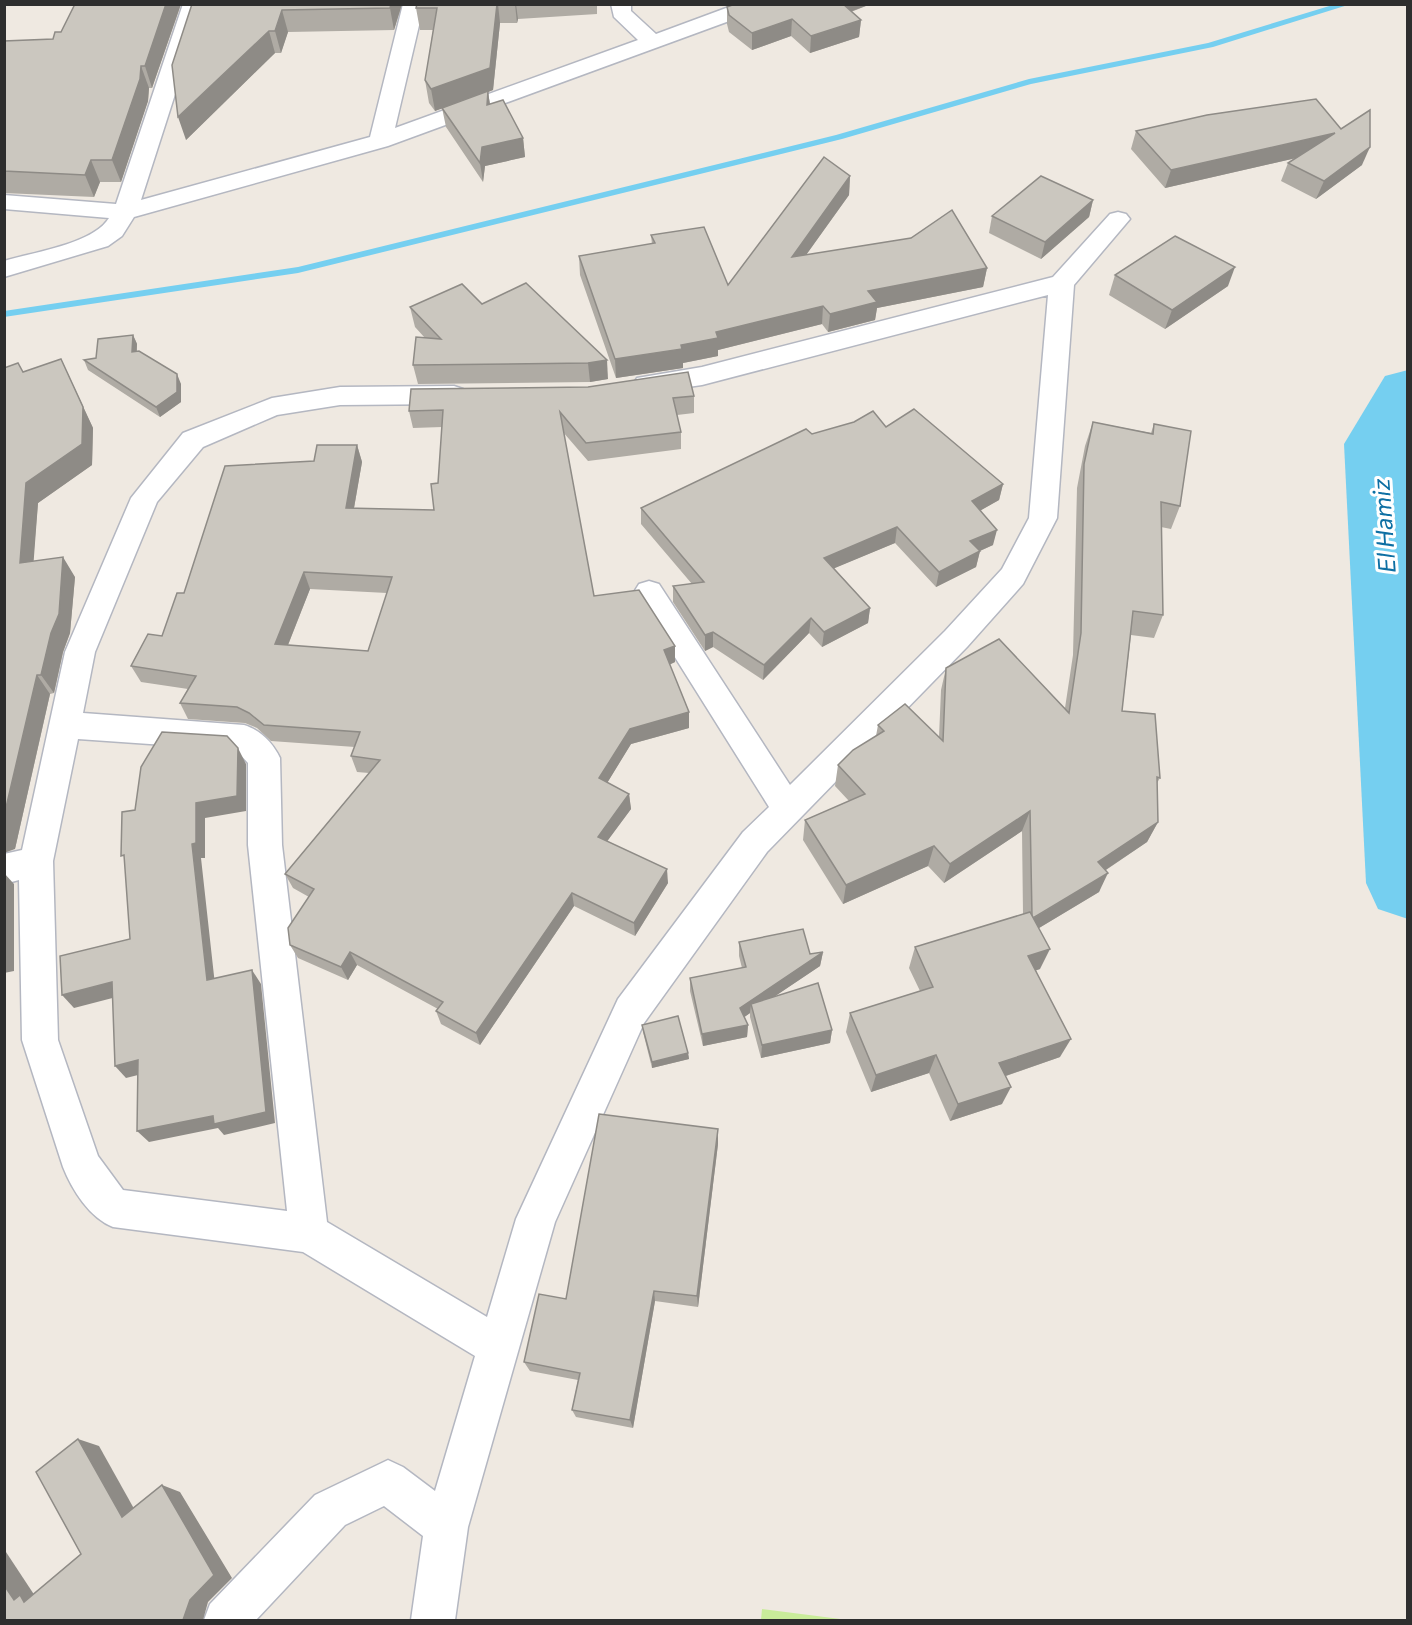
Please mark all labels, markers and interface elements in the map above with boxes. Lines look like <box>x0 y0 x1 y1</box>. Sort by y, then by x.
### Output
water label: El Hamiz <box>1365 478 1401 574</box>

